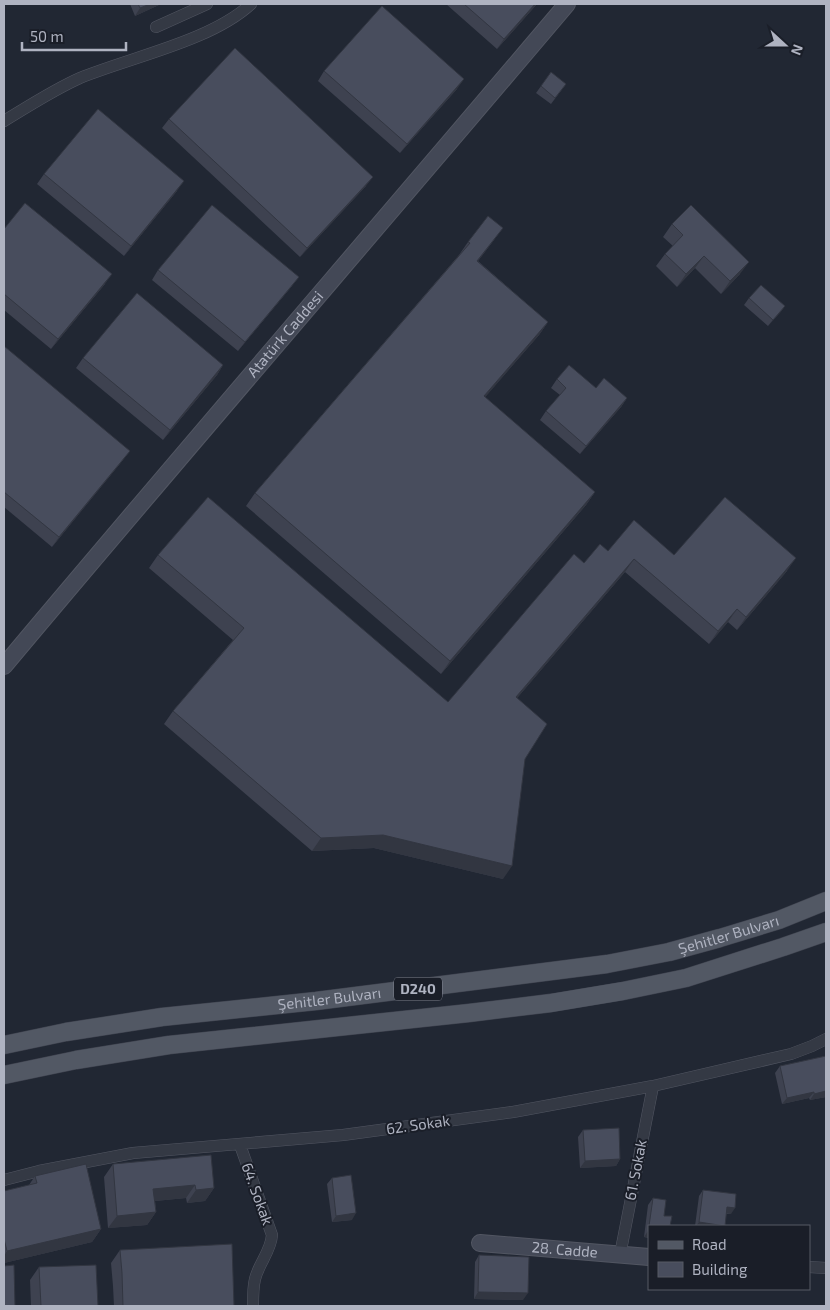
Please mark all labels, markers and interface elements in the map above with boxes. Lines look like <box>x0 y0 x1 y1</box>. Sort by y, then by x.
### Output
scale bar <box>22 20 126 52</box>
north arrow <box>760 20 810 70</box>
text: 50 m <box>30 27 64 45</box>
text: N <box>788 42 807 58</box>
street label: Atatürk Caddesi <box>243 287 327 380</box>
street label: Şehitler Bulvarı <box>676 911 781 958</box>
road number: D240 <box>394 978 442 1001</box>
street label: Şehitler Bulvarı <box>277 983 382 1014</box>
street label: 62. Sokak <box>385 1111 451 1137</box>
street label: 61. Sokak <box>620 1137 650 1202</box>
street label: 64. Sokak <box>238 1160 278 1228</box>
legend <box>648 1225 810 1290</box>
text: Road <box>692 1235 727 1253</box>
street label: 28. Cadde <box>531 1237 599 1261</box>
text: Building <box>692 1260 748 1278</box>

